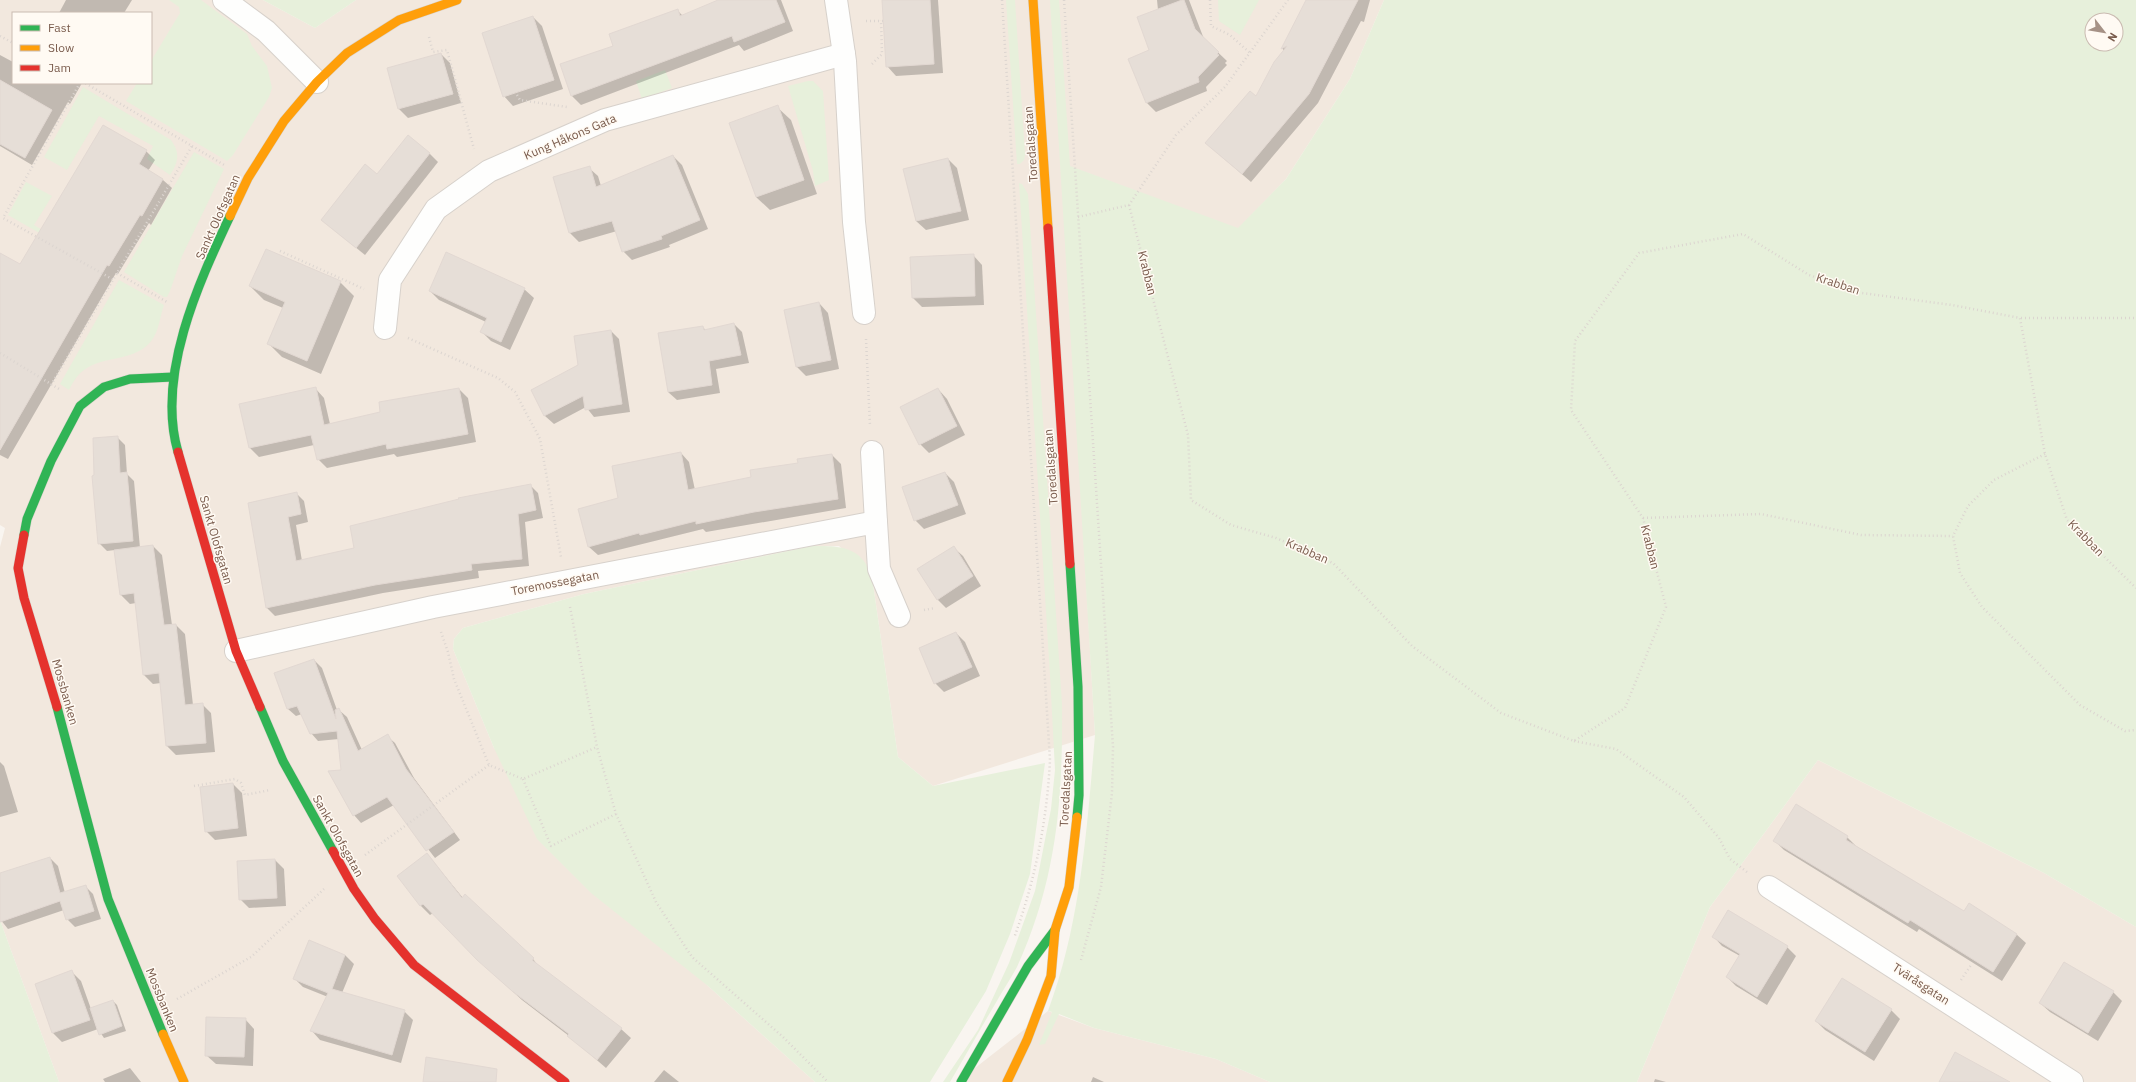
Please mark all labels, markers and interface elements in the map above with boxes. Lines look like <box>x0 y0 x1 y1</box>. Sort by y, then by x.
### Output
legend <box>12 12 152 84</box>
north arrow <box>2084 12 2124 52</box>
text: Fast <box>48 20 71 35</box>
text: N <box>2105 30 2121 44</box>
text: Slow <box>48 40 74 55</box>
text: Jam <box>48 60 71 75</box>
street label: Toredalsgatan <box>1020 105 1041 183</box>
street label: Kung Håkons Gata <box>521 110 619 163</box>
street label: Sankt Olofsgatan <box>192 172 243 262</box>
street label: Krabban <box>1135 249 1160 297</box>
street label: Krabban <box>1814 269 1862 298</box>
street label: Toredalsgatan <box>1040 428 1061 506</box>
street label: Sankt Olofsgatan <box>197 494 236 586</box>
street label: Krabban <box>2065 516 2108 559</box>
street label: Krabban <box>1638 523 1663 571</box>
street label: Krabban <box>1283 534 1331 567</box>
street label: Toremossegatan <box>510 567 600 598</box>
street label: Mossbanken <box>49 657 82 727</box>
street label: Toredalsgatan <box>1056 751 1075 827</box>
street label: Sankt Olofsgatan <box>310 792 367 879</box>
street label: Tväråsgatan <box>1890 960 1953 1008</box>
street label: Mossbanken <box>143 966 182 1034</box>

